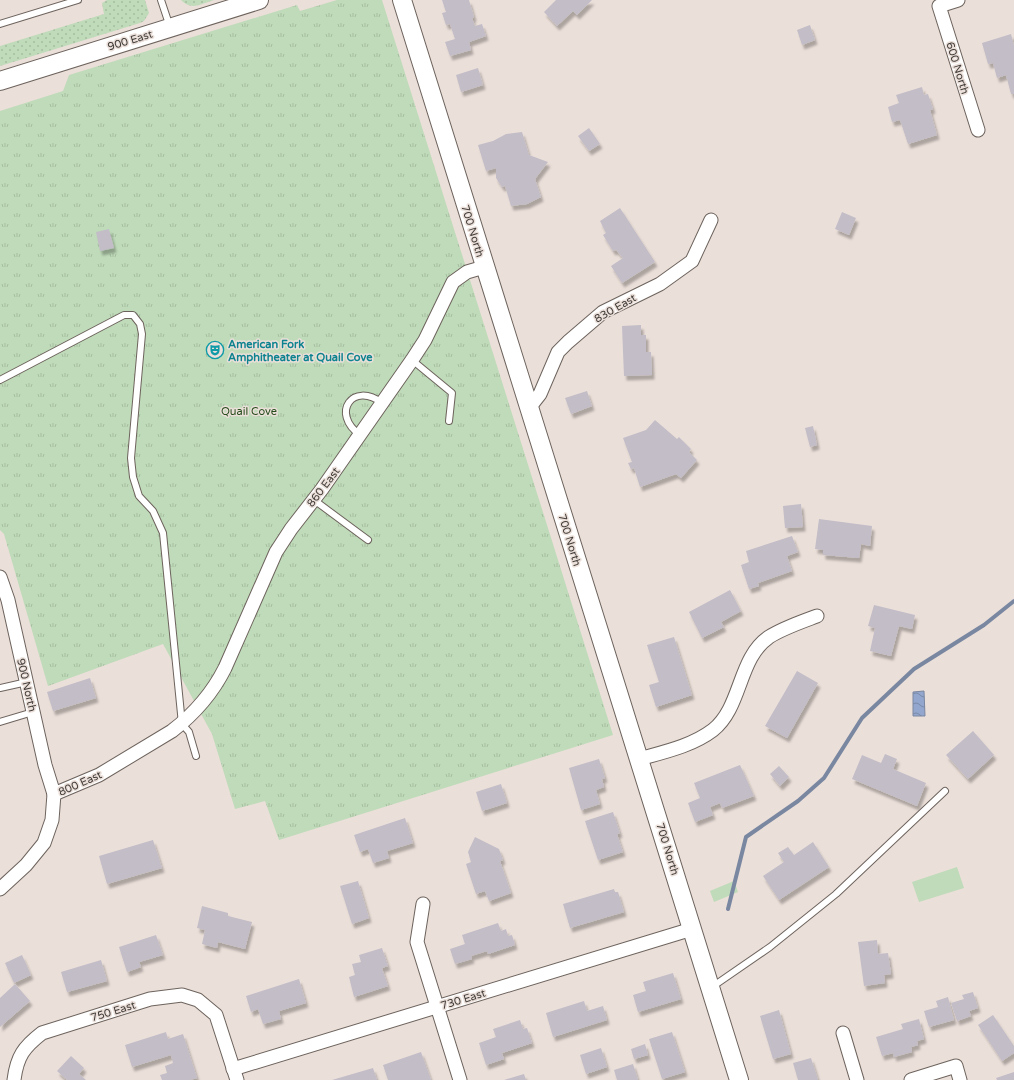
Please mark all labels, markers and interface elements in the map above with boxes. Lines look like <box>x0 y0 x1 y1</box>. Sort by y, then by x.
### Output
street label: 900 East <box>106 28 154 53</box>
street label: 600 North <box>943 40 972 96</box>
street label: 700 North <box>458 203 487 259</box>
street label: 830 East <box>592 291 638 326</box>
place label: American Fork Amphitheater at Quail Cove <box>228 338 373 365</box>
theatre icon: American Fork Amphitheater at Quail Cove <box>205 340 225 360</box>
park label: Quail Cove <box>221 405 277 418</box>
street label: 860 East <box>304 465 342 510</box>
street label: 700 North <box>555 512 584 568</box>
street label: 900 North <box>14 657 39 713</box>
street label: 800 East <box>56 768 104 799</box>
street label: 700 North <box>653 821 682 877</box>
street label: 730 East <box>439 987 487 1012</box>
street label: 750 East <box>89 999 137 1024</box>

